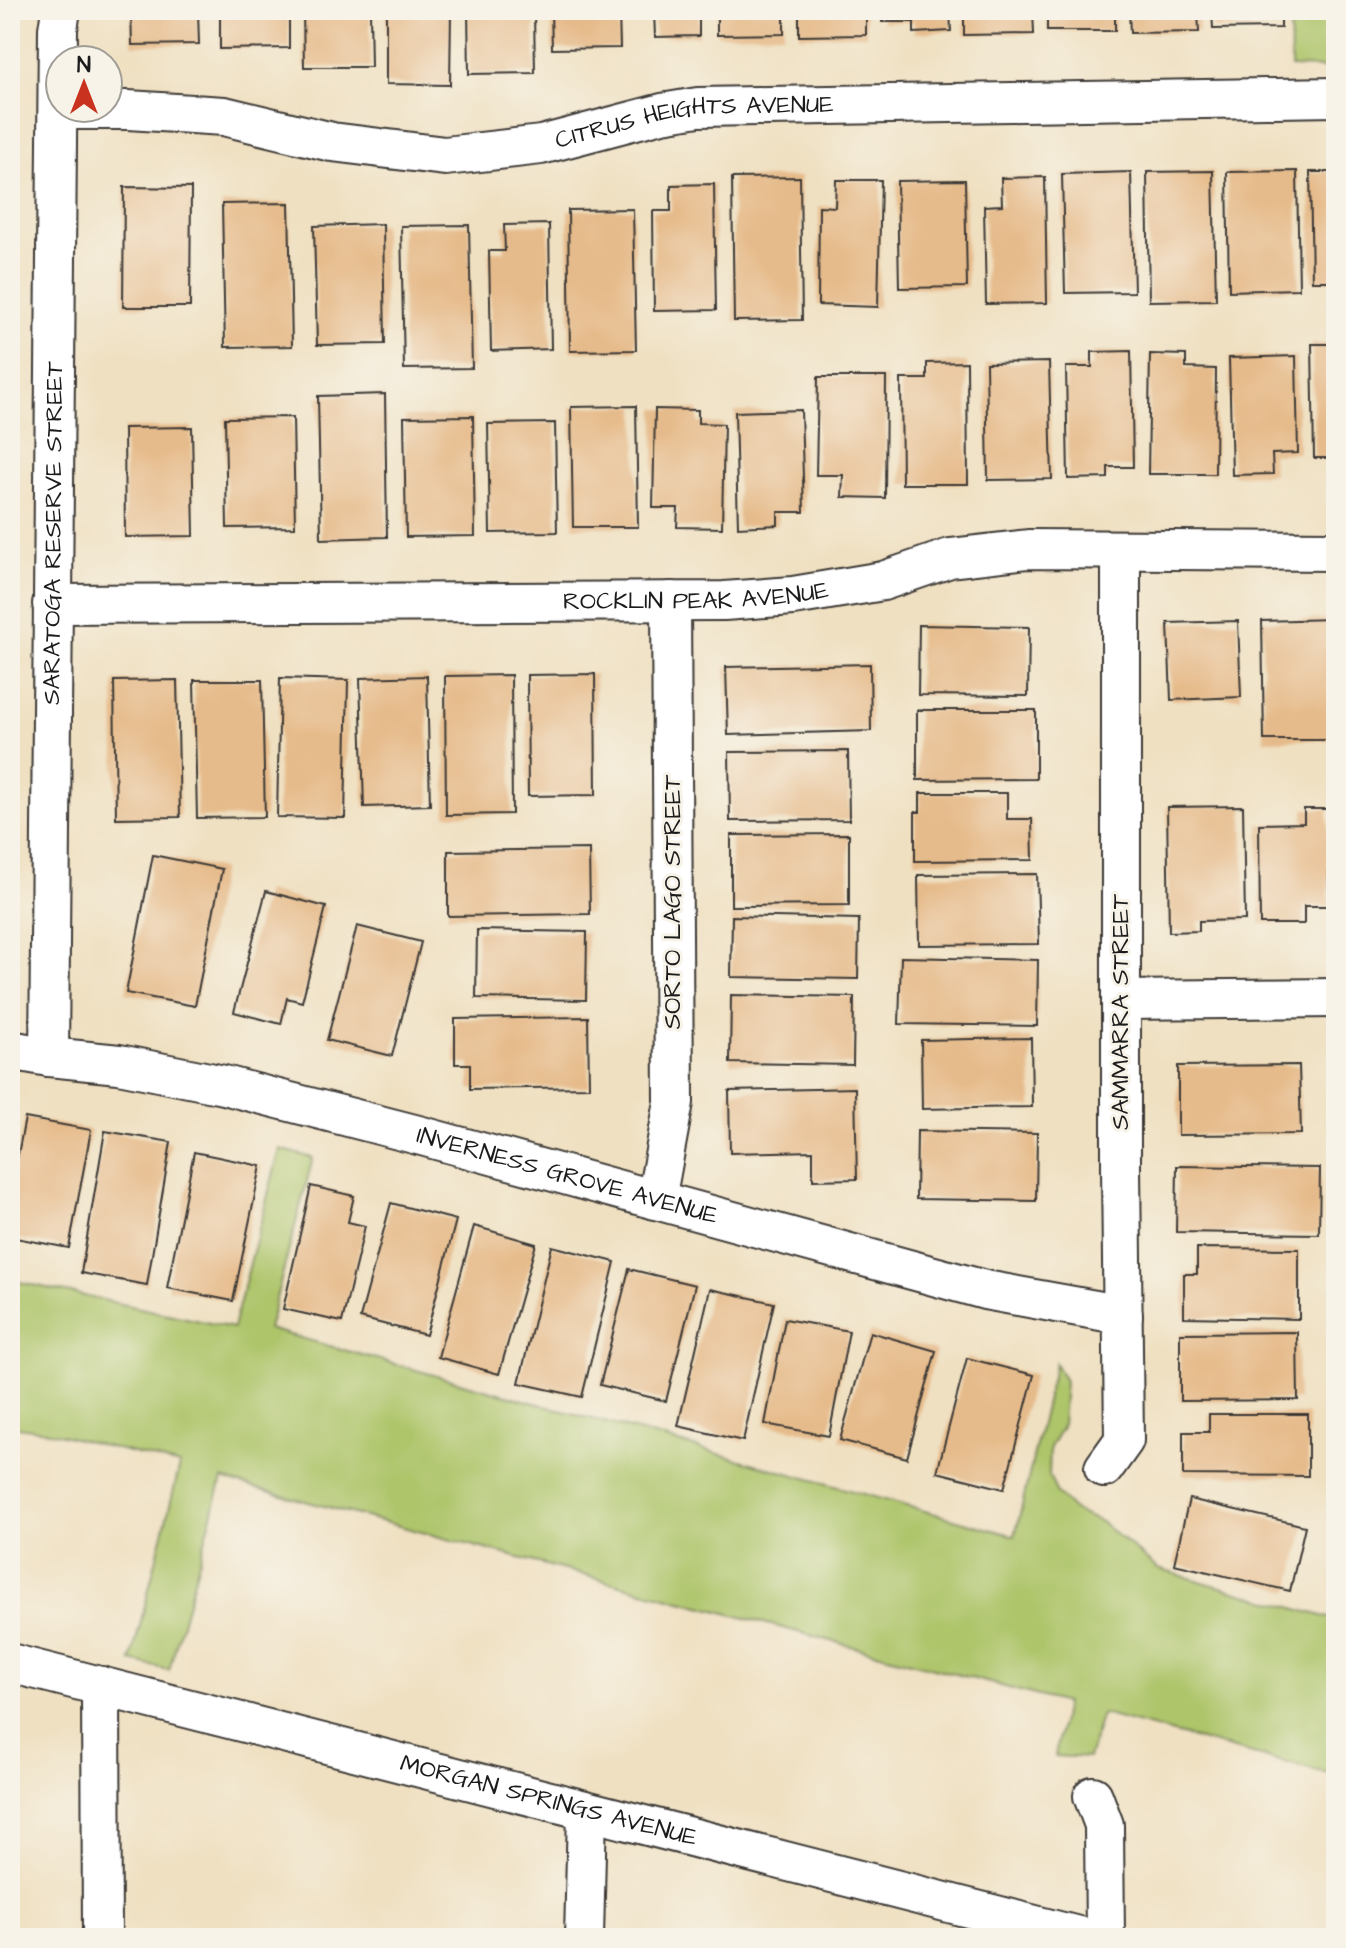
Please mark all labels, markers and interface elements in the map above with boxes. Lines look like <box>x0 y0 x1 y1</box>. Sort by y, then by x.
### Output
north arrow <box>44 44 124 124</box>
text: N <box>77 50 91 81</box>
street label: CITRUS HEIGHTS AVENUE <box>551 88 834 158</box>
street label: SARATOGA RESERVE STREET <box>35 361 72 705</box>
street label: ROCKLIN PEAK AVENUE <box>563 573 831 619</box>
street label: SORTO LAGO STREET <box>656 775 690 1029</box>
street label: SAMMARRA STREET <box>1104 894 1138 1130</box>
street label: INVERNESS GROVE AVENUE <box>413 1118 722 1233</box>
street label: MORGAN SPRINGS AVENUE <box>397 1746 701 1855</box>

